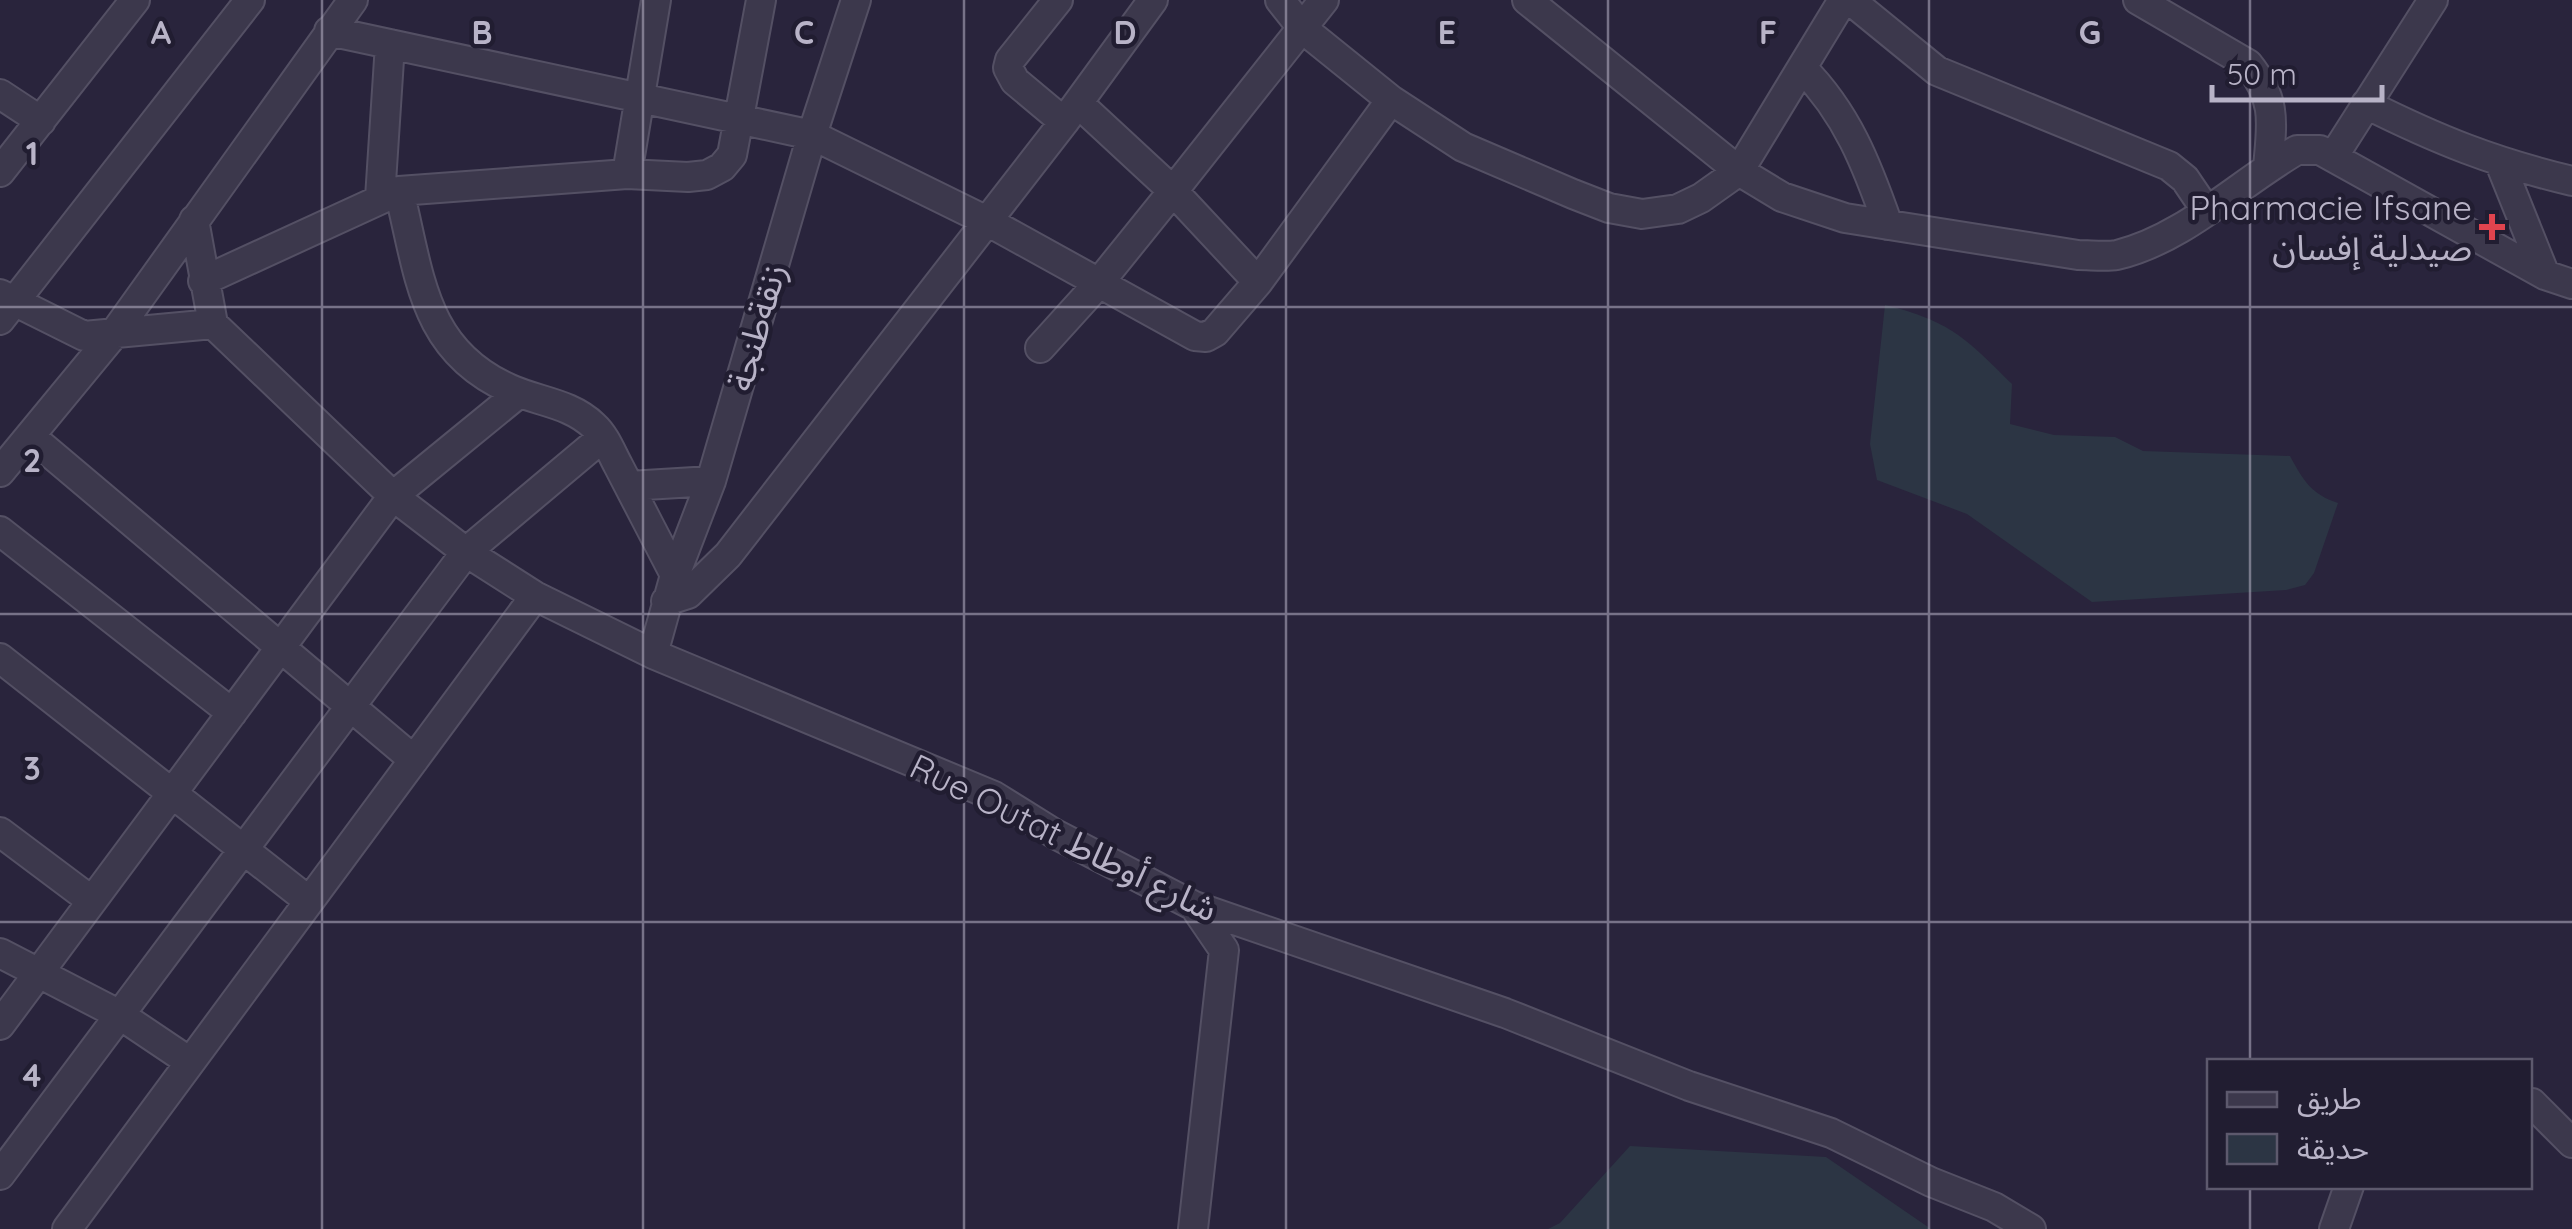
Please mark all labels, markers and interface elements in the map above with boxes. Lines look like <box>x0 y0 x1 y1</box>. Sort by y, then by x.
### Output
text: A <box>151 12 172 52</box>
text: B <box>472 12 492 52</box>
text: C <box>794 12 814 52</box>
text: D <box>1114 12 1136 52</box>
text: E <box>1438 12 1456 52</box>
text: F <box>1759 12 1777 52</box>
text: G <box>2079 12 2101 52</box>
scale bar <box>2212 40 2382 102</box>
text: 50 m <box>2227 55 2297 93</box>
text: 1 <box>26 133 38 173</box>
place label: Pharmacie Ifsane صيدلية إفسان <box>2189 185 2472 271</box>
marker: Pharmacie Ifsane صيدلية إفسان <box>2481 216 2503 238</box>
street label: زنقةطنجة <box>717 258 795 396</box>
text: 2 <box>23 440 41 480</box>
street label: Rue Outat شارع أوطاط <box>901 743 1225 935</box>
text: 3 <box>23 748 41 788</box>
text: 4 <box>23 1055 42 1095</box>
legend <box>2207 1059 2532 1189</box>
text: طريق <box>2297 1079 2362 1117</box>
text: حديقة <box>2297 1129 2369 1167</box>

